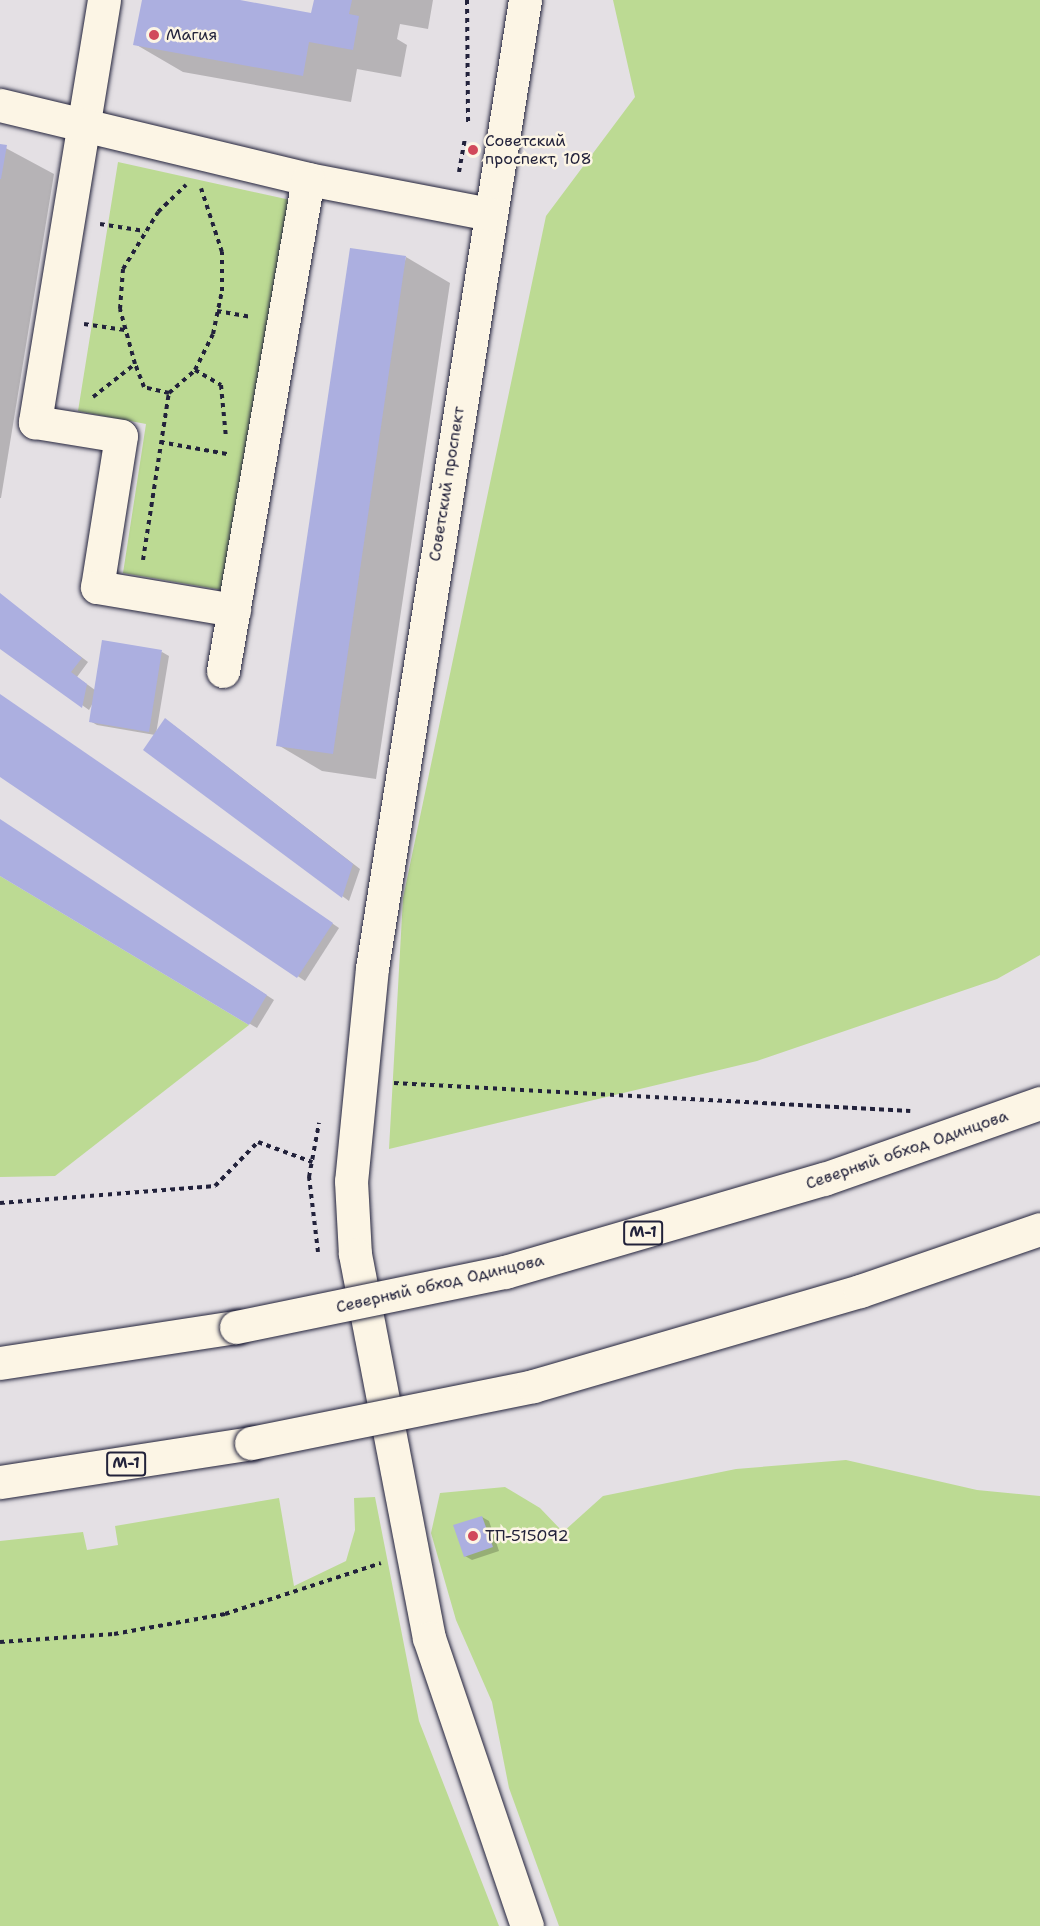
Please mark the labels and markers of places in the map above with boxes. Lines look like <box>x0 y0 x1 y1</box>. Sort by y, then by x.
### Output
place label: Магия <box>166 25 217 45</box>
marker: Магия <box>147 28 161 42</box>
place label: Советский проспект, 108 <box>485 131 592 169</box>
marker: Советский проспект, 108 <box>466 143 480 157</box>
place label: ТП-515092 <box>485 1526 569 1546</box>
marker: ТП-515092 <box>466 1529 480 1543</box>

